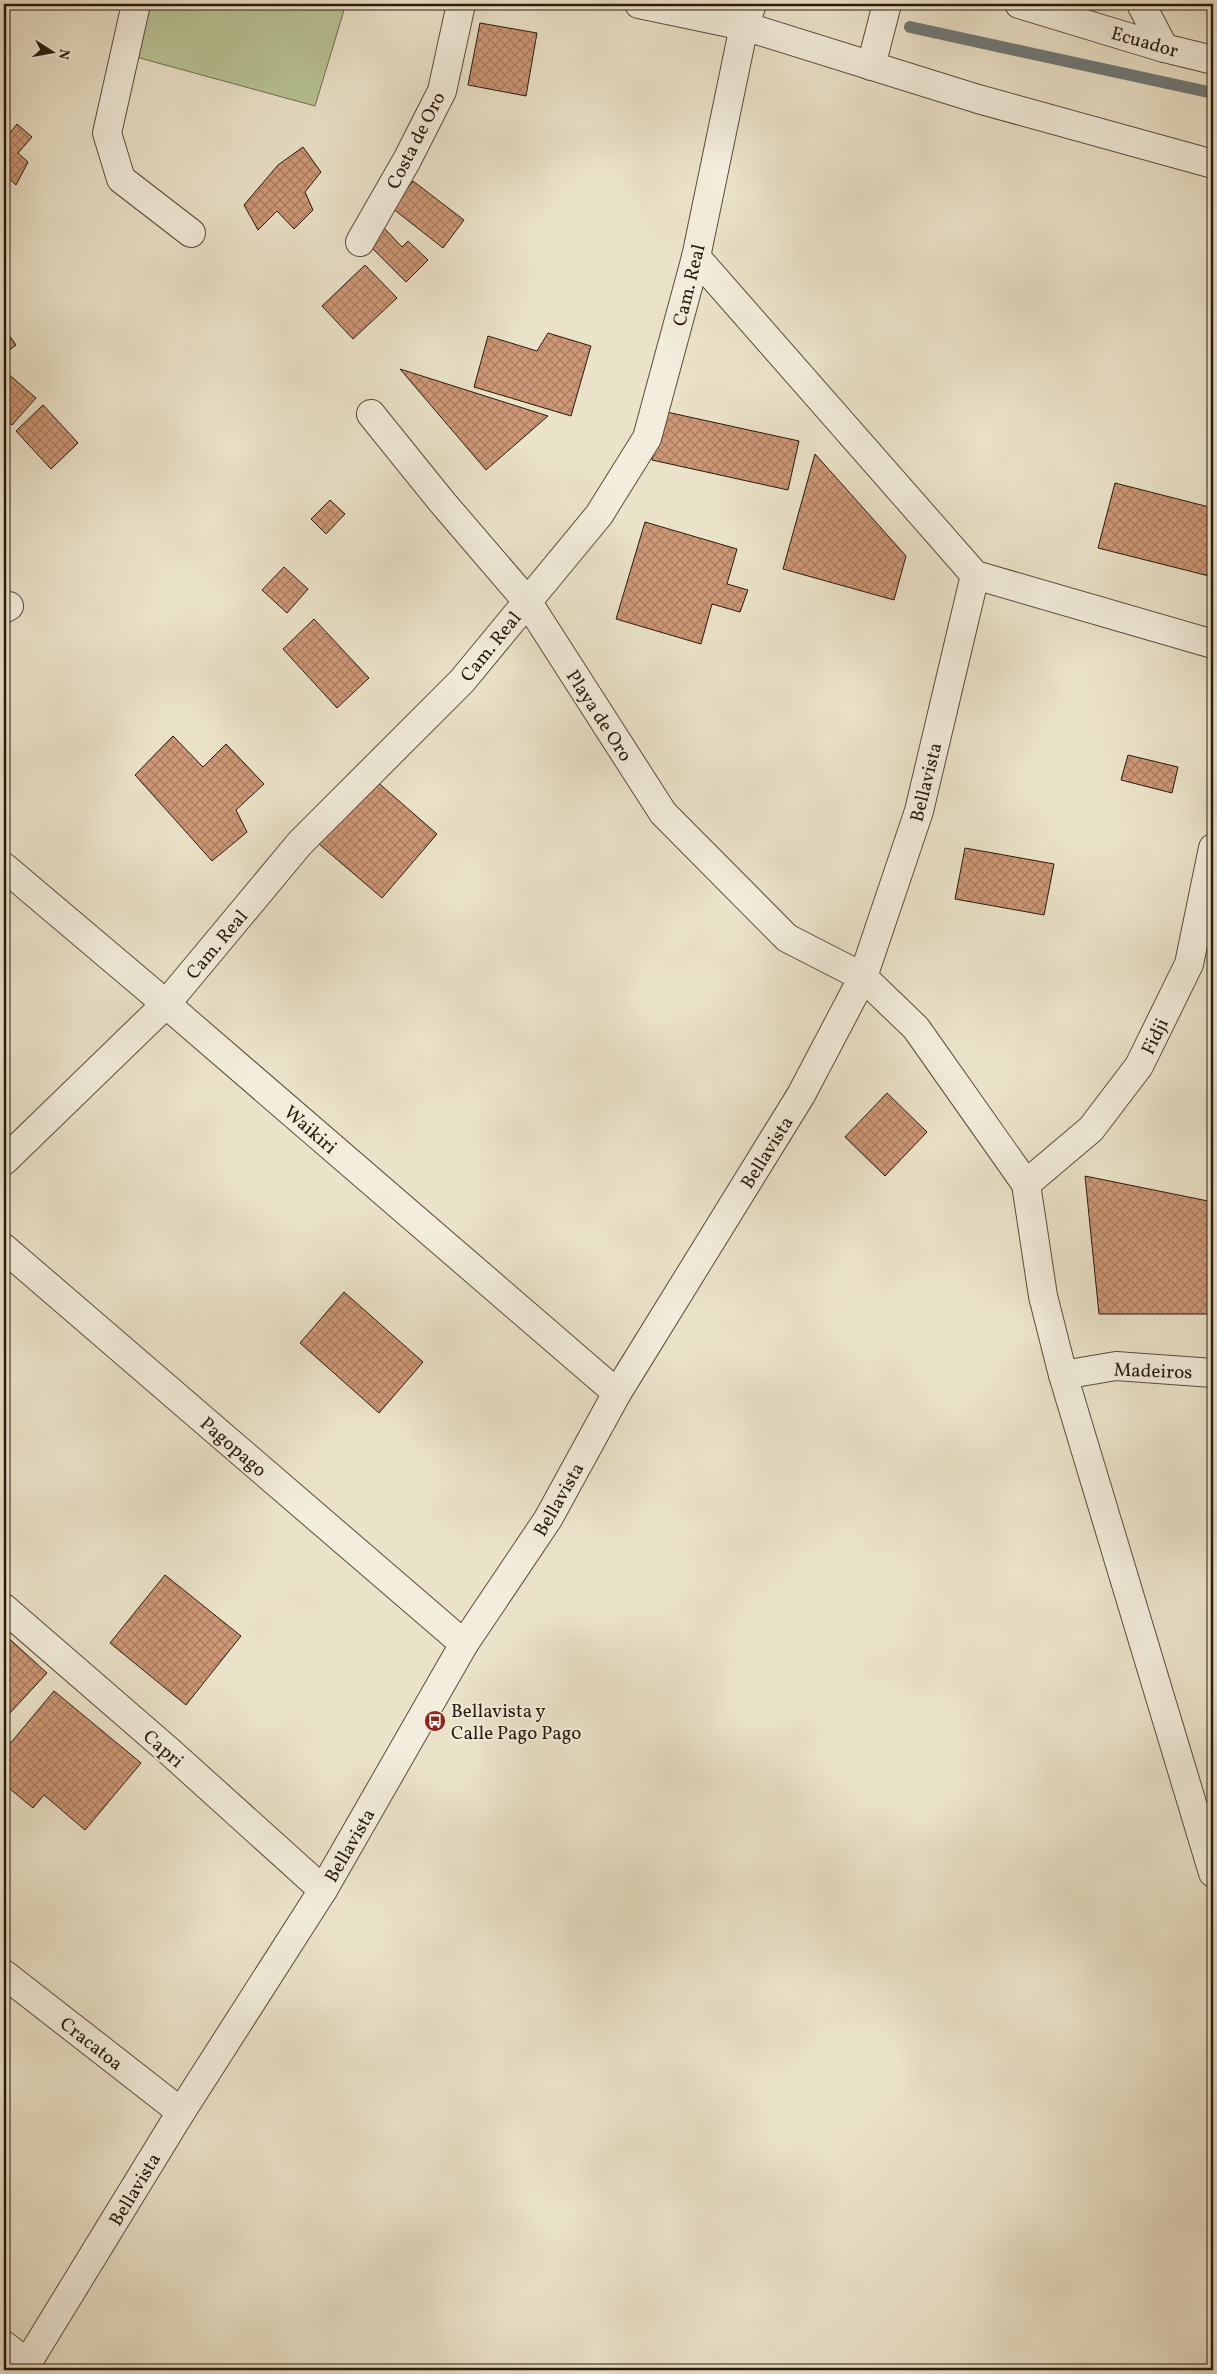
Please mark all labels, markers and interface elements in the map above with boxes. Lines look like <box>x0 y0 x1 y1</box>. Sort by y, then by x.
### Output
street label: Ecuador <box>1108 21 1181 65</box>
north arrow <box>28 28 78 78</box>
text: N <box>53 47 74 61</box>
street label: Costa de Oro <box>381 88 452 194</box>
street label: Cam. Real <box>667 241 713 329</box>
street label: Cam. Real <box>455 606 528 688</box>
street label: Playa de Oro <box>559 665 638 767</box>
street label: Bellavista <box>905 740 949 825</box>
street label: Cam. Real <box>181 905 255 986</box>
street label: Fidji <box>1136 1014 1176 1059</box>
street label: Waikiri <box>278 1100 342 1161</box>
street label: Bellavista <box>735 1112 800 1194</box>
street label: Madeiros <box>1113 1358 1193 1386</box>
street label: Pagopago <box>194 1411 272 1484</box>
street label: Bellavista <box>528 1458 591 1542</box>
place label: Bellavista y Calle Pago Pago <box>451 1699 581 1747</box>
bus stop icon: Bellavista y Calle Pago Pago <box>423 1709 447 1733</box>
street label: Capri <box>137 1724 189 1775</box>
street label: Bellavista <box>319 1804 382 1888</box>
street label: Cracatoa <box>54 2012 128 2077</box>
street label: Bellavista <box>104 2149 168 2231</box>

